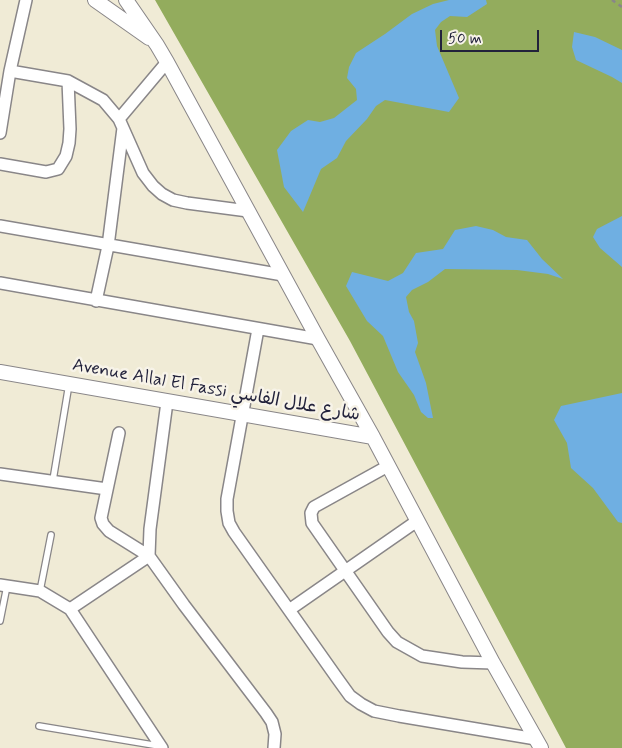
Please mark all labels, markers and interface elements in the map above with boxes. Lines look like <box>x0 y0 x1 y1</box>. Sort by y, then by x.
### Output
scale bar <box>442 20 541 52</box>
text: 50 m <box>448 29 482 49</box>
street label: Avenue Allal El Fassi شارع علال الفاسي <box>71 355 361 427</box>

